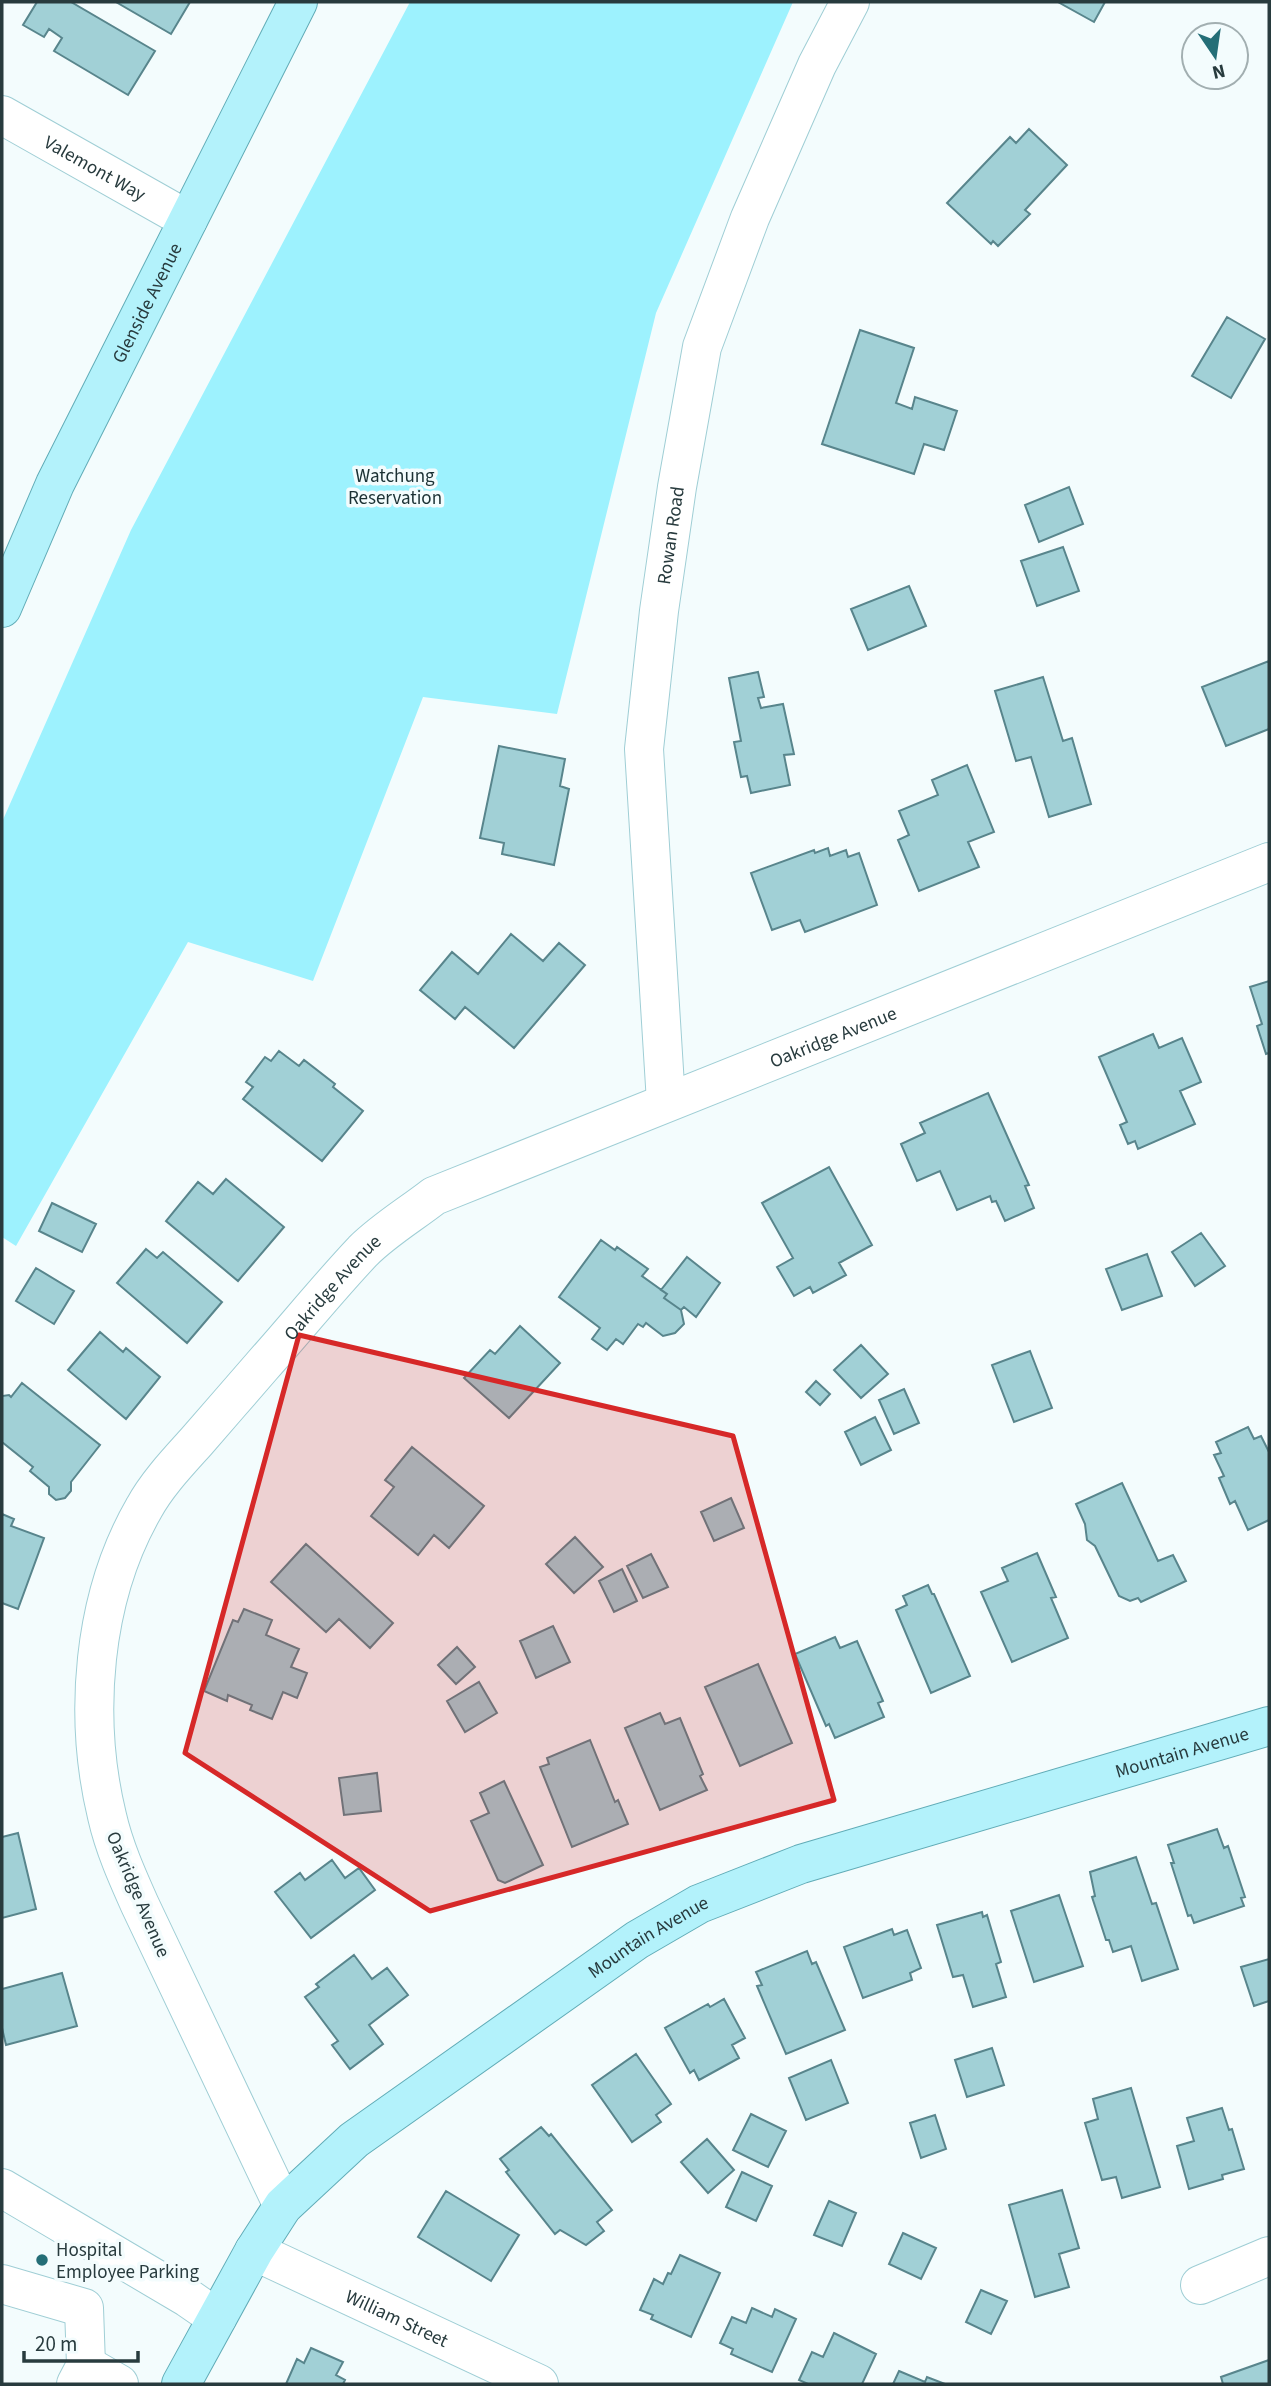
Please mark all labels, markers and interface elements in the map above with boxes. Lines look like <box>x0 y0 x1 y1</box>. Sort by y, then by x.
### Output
north arrow <box>1180 21 1250 91</box>
text: N <box>1209 57 1228 86</box>
street label: Valemont Way <box>39 129 150 209</box>
street label: Glenside Avenue <box>106 238 189 368</box>
park label: Watchung Reservation <box>348 463 442 512</box>
street label: Rowan Road <box>651 485 692 586</box>
street label: Oakridge Avenue <box>766 1000 901 1075</box>
street label: Oakridge Avenue <box>278 1229 387 1347</box>
street label: Mountain Avenue <box>1112 1721 1252 1786</box>
street label: Oakridge Avenue <box>99 1827 176 1962</box>
street label: Mountain Avenue <box>583 1890 712 1986</box>
place label: Hospital Employee Parking <box>56 2237 199 2286</box>
marker: Hospital Employee Parking <box>34 2252 50 2268</box>
street label: William Street <box>341 2284 453 2355</box>
scale bar <box>24 2320 138 2364</box>
text: 20 m <box>35 2329 77 2359</box>

